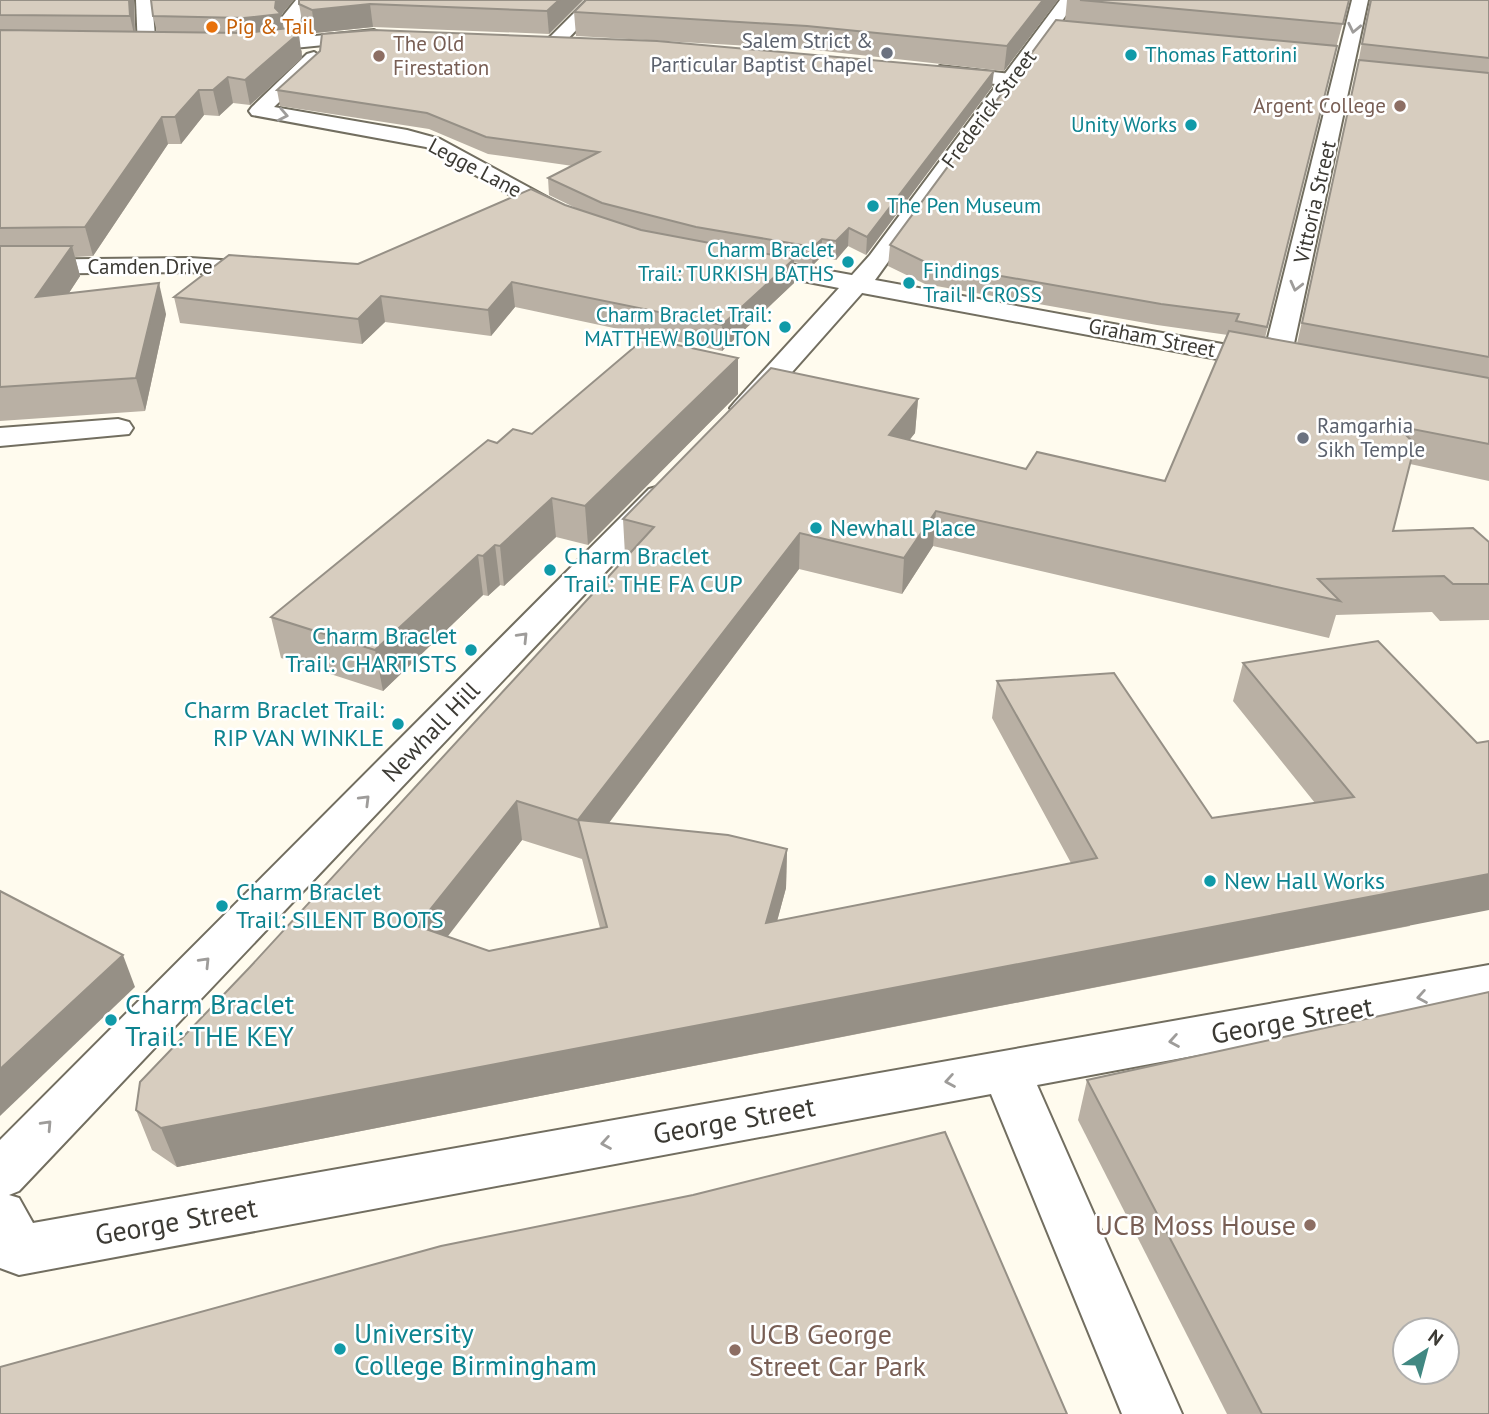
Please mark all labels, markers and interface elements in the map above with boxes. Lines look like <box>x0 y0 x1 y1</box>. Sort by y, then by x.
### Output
place label: Pig & Tail <box>226 13 314 40</box>
marker: Pig & Tail <box>204 19 220 35</box>
one-way arrow <box>1348 22 1363 34</box>
place label: Salem Strict & Particular Baptist Chapel <box>651 27 873 78</box>
place label: The Old Firestation <box>393 30 489 81</box>
place label: Thomas Fattorini <box>1145 41 1298 68</box>
street label: Frederick Street <box>935 44 1042 173</box>
marker: Salem Strict & Particular Baptist Chapel <box>879 45 895 61</box>
marker: Thomas Fattorini <box>1123 47 1139 63</box>
marker: The Old Firestation <box>371 48 387 64</box>
place label: Argent College <box>1253 92 1386 119</box>
marker: Argent College <box>1392 98 1408 114</box>
one-way arrow <box>277 107 289 122</box>
place label: Unity Works <box>1071 111 1177 138</box>
marker: Unity Works <box>1183 117 1199 133</box>
street label: Legge Lane <box>424 132 527 203</box>
street label: Vittoria Street <box>1287 138 1342 267</box>
place label: The Pen Museum <box>887 192 1041 219</box>
marker: The Pen Museum <box>865 198 881 214</box>
place label: Charm Braclet Trail: TURKISH BATHS <box>638 236 834 287</box>
street label: Camden Drive <box>87 253 213 280</box>
marker: Charm Braclet Trail: TURKISH BATHS <box>840 254 856 270</box>
place label: Findings Trail ‖ CROSS <box>923 257 1042 308</box>
marker: Findings Trail ‖ CROSS <box>901 275 917 291</box>
one-way arrow <box>1290 280 1304 292</box>
place label: Charm Braclet Trail: MATTHEW BOULTON <box>584 301 771 352</box>
street label: Graham Street <box>1086 312 1218 363</box>
marker: Charm Braclet Trail: MATTHEW BOULTON <box>777 319 793 335</box>
place label: Ramgarhia Sikh Temple <box>1317 412 1425 463</box>
marker: Ramgarhia Sikh Temple <box>1295 430 1311 446</box>
place label: Newhall Place <box>830 512 976 543</box>
marker: Newhall Place <box>808 520 824 536</box>
place label: Charm Braclet Trail: THE FA CUP <box>564 540 743 599</box>
marker: Charm Braclet Trail: THE FA CUP <box>542 562 558 578</box>
place label: Charm Braclet Trail: CHARTISTS <box>285 620 457 679</box>
one-way arrow <box>515 632 528 645</box>
marker: Charm Braclet Trail: CHARTISTS <box>463 642 479 658</box>
street label: Newhall Hill <box>375 675 486 788</box>
place label: Charm Braclet Trail: RIP VAN WINKLE <box>184 694 384 753</box>
marker: Charm Braclet Trail: RIP VAN WINKLE <box>390 716 406 732</box>
one-way arrow <box>357 796 370 809</box>
place label: New Hall Works <box>1224 865 1385 896</box>
marker: New Hall Works <box>1202 873 1218 889</box>
place label: Charm Braclet Trail: SILENT BOOTS <box>236 876 444 935</box>
marker: Charm Braclet Trail: SILENT BOOTS <box>214 898 230 914</box>
one-way arrow <box>196 957 209 970</box>
place label: Charm Braclet Trail: THE KEY <box>125 985 295 1054</box>
street label: George Street <box>1208 987 1376 1052</box>
one-way arrow <box>1416 989 1428 1004</box>
marker: Charm Braclet Trail: THE KEY <box>103 1012 119 1028</box>
one-way arrow <box>1168 1033 1180 1048</box>
one-way arrow <box>944 1073 956 1088</box>
street label: George Street <box>650 1087 818 1152</box>
one-way arrow <box>38 1121 51 1134</box>
one-way arrow <box>600 1135 612 1150</box>
street label: George Street <box>92 1188 260 1253</box>
place label: UCB Moss House <box>1095 1206 1296 1243</box>
marker: UCB Moss House <box>1302 1217 1318 1233</box>
place label: University College Birmingham <box>354 1314 597 1383</box>
place label: UCB George Street Car Park <box>749 1315 926 1384</box>
north arrow <box>1391 1316 1461 1386</box>
text: N <box>1424 1324 1448 1351</box>
marker: University College Birmingham <box>332 1341 348 1357</box>
marker: UCB George Street Car Park <box>727 1342 743 1358</box>

